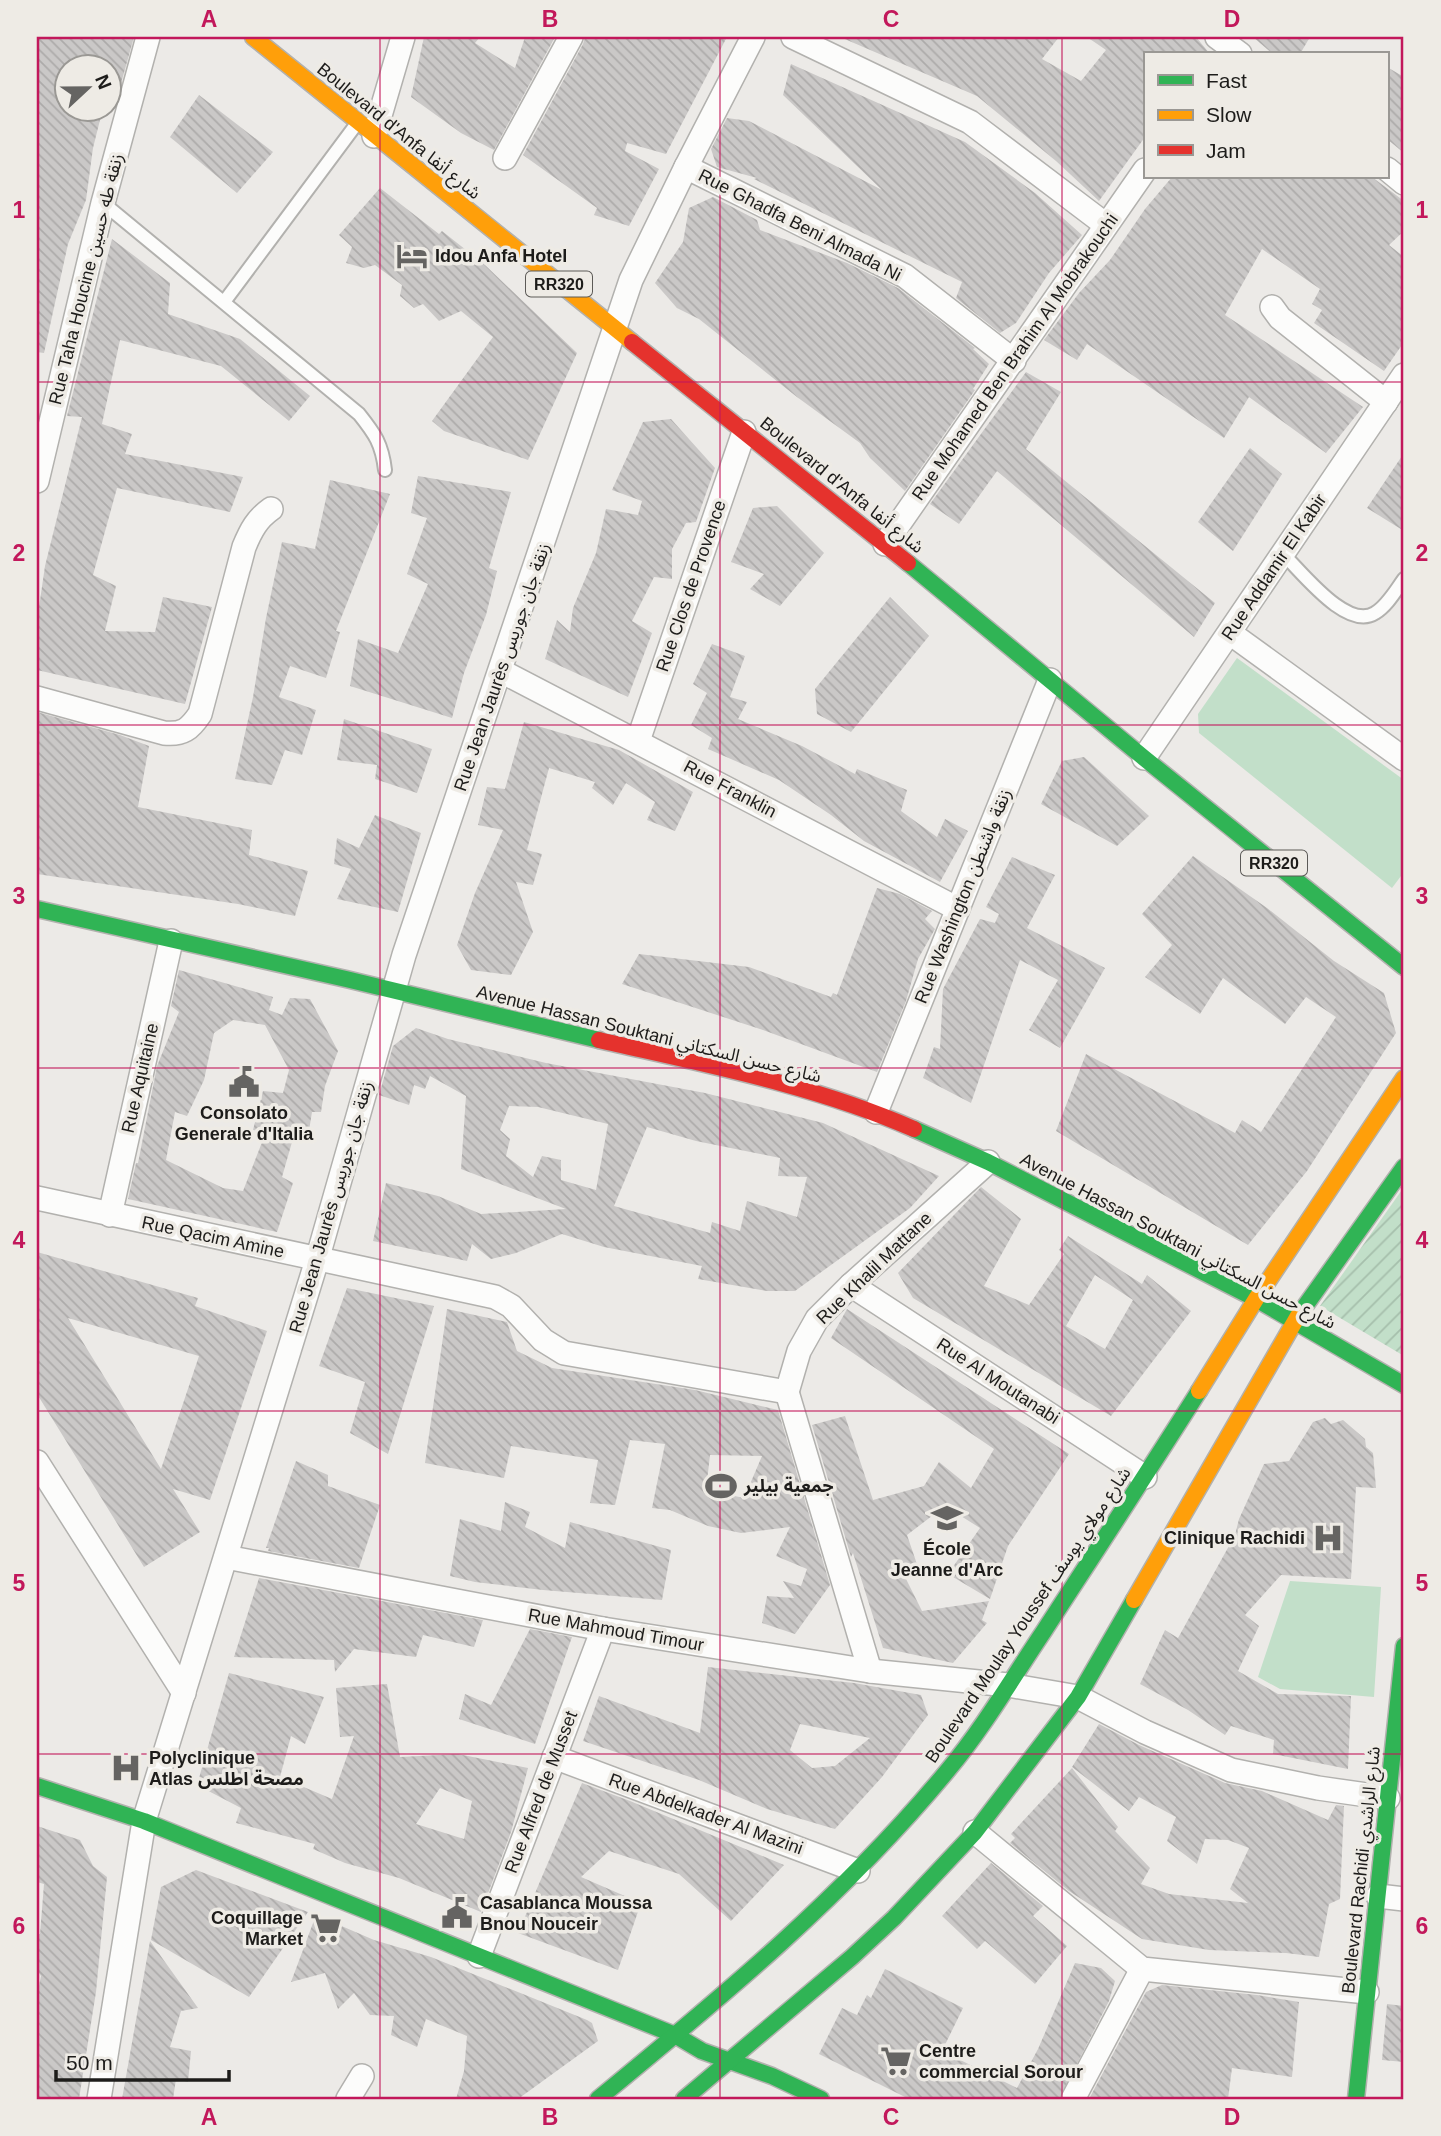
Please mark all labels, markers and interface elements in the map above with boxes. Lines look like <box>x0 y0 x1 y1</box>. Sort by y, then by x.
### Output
text: A <box>201 6 217 32</box>
text: B <box>542 6 558 32</box>
text: C <box>883 6 899 32</box>
text: D <box>1224 6 1240 32</box>
north arrow <box>52 52 122 122</box>
legend <box>1144 52 1388 178</box>
street label: Boulevard d'Anfa شارع أنفا <box>311 58 486 206</box>
text: Fast <box>1206 69 1247 92</box>
text: N <box>91 72 116 92</box>
text: Slow <box>1206 103 1252 126</box>
text: Jam <box>1206 139 1246 162</box>
street label: Rue Taha Houcine زنقة طه حسين <box>45 151 128 407</box>
street label: Rue Ghadfa Beni Almada Ni <box>695 165 905 285</box>
text: 1 <box>13 197 26 223</box>
text: 1 <box>1416 197 1429 223</box>
street label: Rue Mohamed Ben Brahim Al Mobrakouchi <box>908 210 1122 504</box>
hotel icon: Idou Anfa Hotel <box>395 239 429 273</box>
place label: Idou Anfa Hotel <box>435 246 567 266</box>
road number: RR320 <box>526 272 592 296</box>
street label: Boulevard d'Anfa شارع أنفا <box>754 412 929 560</box>
street label: Rue Addamir El Kabir <box>1218 490 1330 644</box>
street label: Rue Clos de Provence <box>652 498 730 674</box>
text: 2 <box>13 540 25 566</box>
street label: Rue Jean Jaurès زنقة جان جوريس <box>450 540 555 794</box>
text: 2 <box>1416 540 1428 566</box>
street label: Rue Franklin <box>680 756 780 822</box>
street label: Rue Washington زنقة واشنطن <box>911 786 1016 1007</box>
road number: RR320 <box>1241 850 1307 876</box>
text: 3 <box>13 883 25 909</box>
text: 3 <box>1416 883 1428 909</box>
street label: Avenue Hassan Souktani شارع حسن السكتاني <box>474 981 823 1090</box>
street label: Rue Aquitaine <box>118 1021 162 1135</box>
public building icon: Consolato Generale d'Italia <box>227 1065 261 1099</box>
street label: Rue Jean Jaurès زنقة جان جوريس <box>285 1079 378 1336</box>
place label: Consolato Generale d'Italia <box>175 1103 314 1144</box>
street label: Avenue Hassan Souktani شارع حسن السكتاني <box>1015 1149 1339 1337</box>
street label: Rue Khalil Mattane <box>812 1208 936 1328</box>
street label: Rue Qacim Amine <box>140 1212 286 1262</box>
text: 4 <box>13 1227 26 1253</box>
text: 4 <box>1416 1227 1429 1253</box>
street label: Rue Al Moutanabi <box>933 1334 1063 1428</box>
street label: Boulevard Moulay Youssef شارع مولاي يوسف <box>921 1463 1138 1769</box>
sports icon: جمعية بيلير <box>704 1469 738 1503</box>
place label: جمعية بيلير <box>743 1476 834 1497</box>
school or university icon: École Jeanne d'Arc <box>930 1501 964 1535</box>
hospital icon: Clinique Rachidi <box>1311 1521 1345 1555</box>
place label: Clinique Rachidi <box>1164 1528 1305 1548</box>
place label: École Jeanne d'Arc <box>891 1538 1003 1580</box>
text: 5 <box>13 1570 26 1596</box>
text: 5 <box>1416 1570 1429 1596</box>
street label: Rue Mahmoud Timour <box>527 1605 705 1655</box>
street label: Rue Alfred de Musset <box>501 1708 581 1876</box>
street label: Boulevard Rachidi شارع الراشدي <box>1338 1745 1388 1995</box>
place label: Polyclinique Atlas مصحة اطلس <box>149 1748 304 1789</box>
hospital icon: Polyclinique Atlas مصحة اطلس <box>109 1751 143 1785</box>
street label: Rue Abdelkader Al Mazini <box>606 1770 806 1858</box>
place label: Casablanca Moussa Bnou Nouceir <box>480 1893 653 1934</box>
public building icon: Casablanca Moussa Bnou Nouceir <box>440 1896 474 1930</box>
place label: Coquillage Market <box>211 1908 303 1949</box>
supermarket icon: Coquillage Market <box>309 1911 343 1945</box>
text: 6 <box>13 1913 25 1939</box>
text: 6 <box>1416 1913 1428 1939</box>
scale bar <box>56 2038 229 2082</box>
place label: Centre commercial Sorour <box>919 2041 1083 2082</box>
supermarket icon: Centre commercial Sorour <box>879 2044 913 2078</box>
text: 50 m <box>66 2051 113 2074</box>
text: A <box>201 2104 217 2130</box>
text: B <box>542 2104 558 2130</box>
text: C <box>883 2104 899 2130</box>
text: D <box>1224 2104 1240 2130</box>

